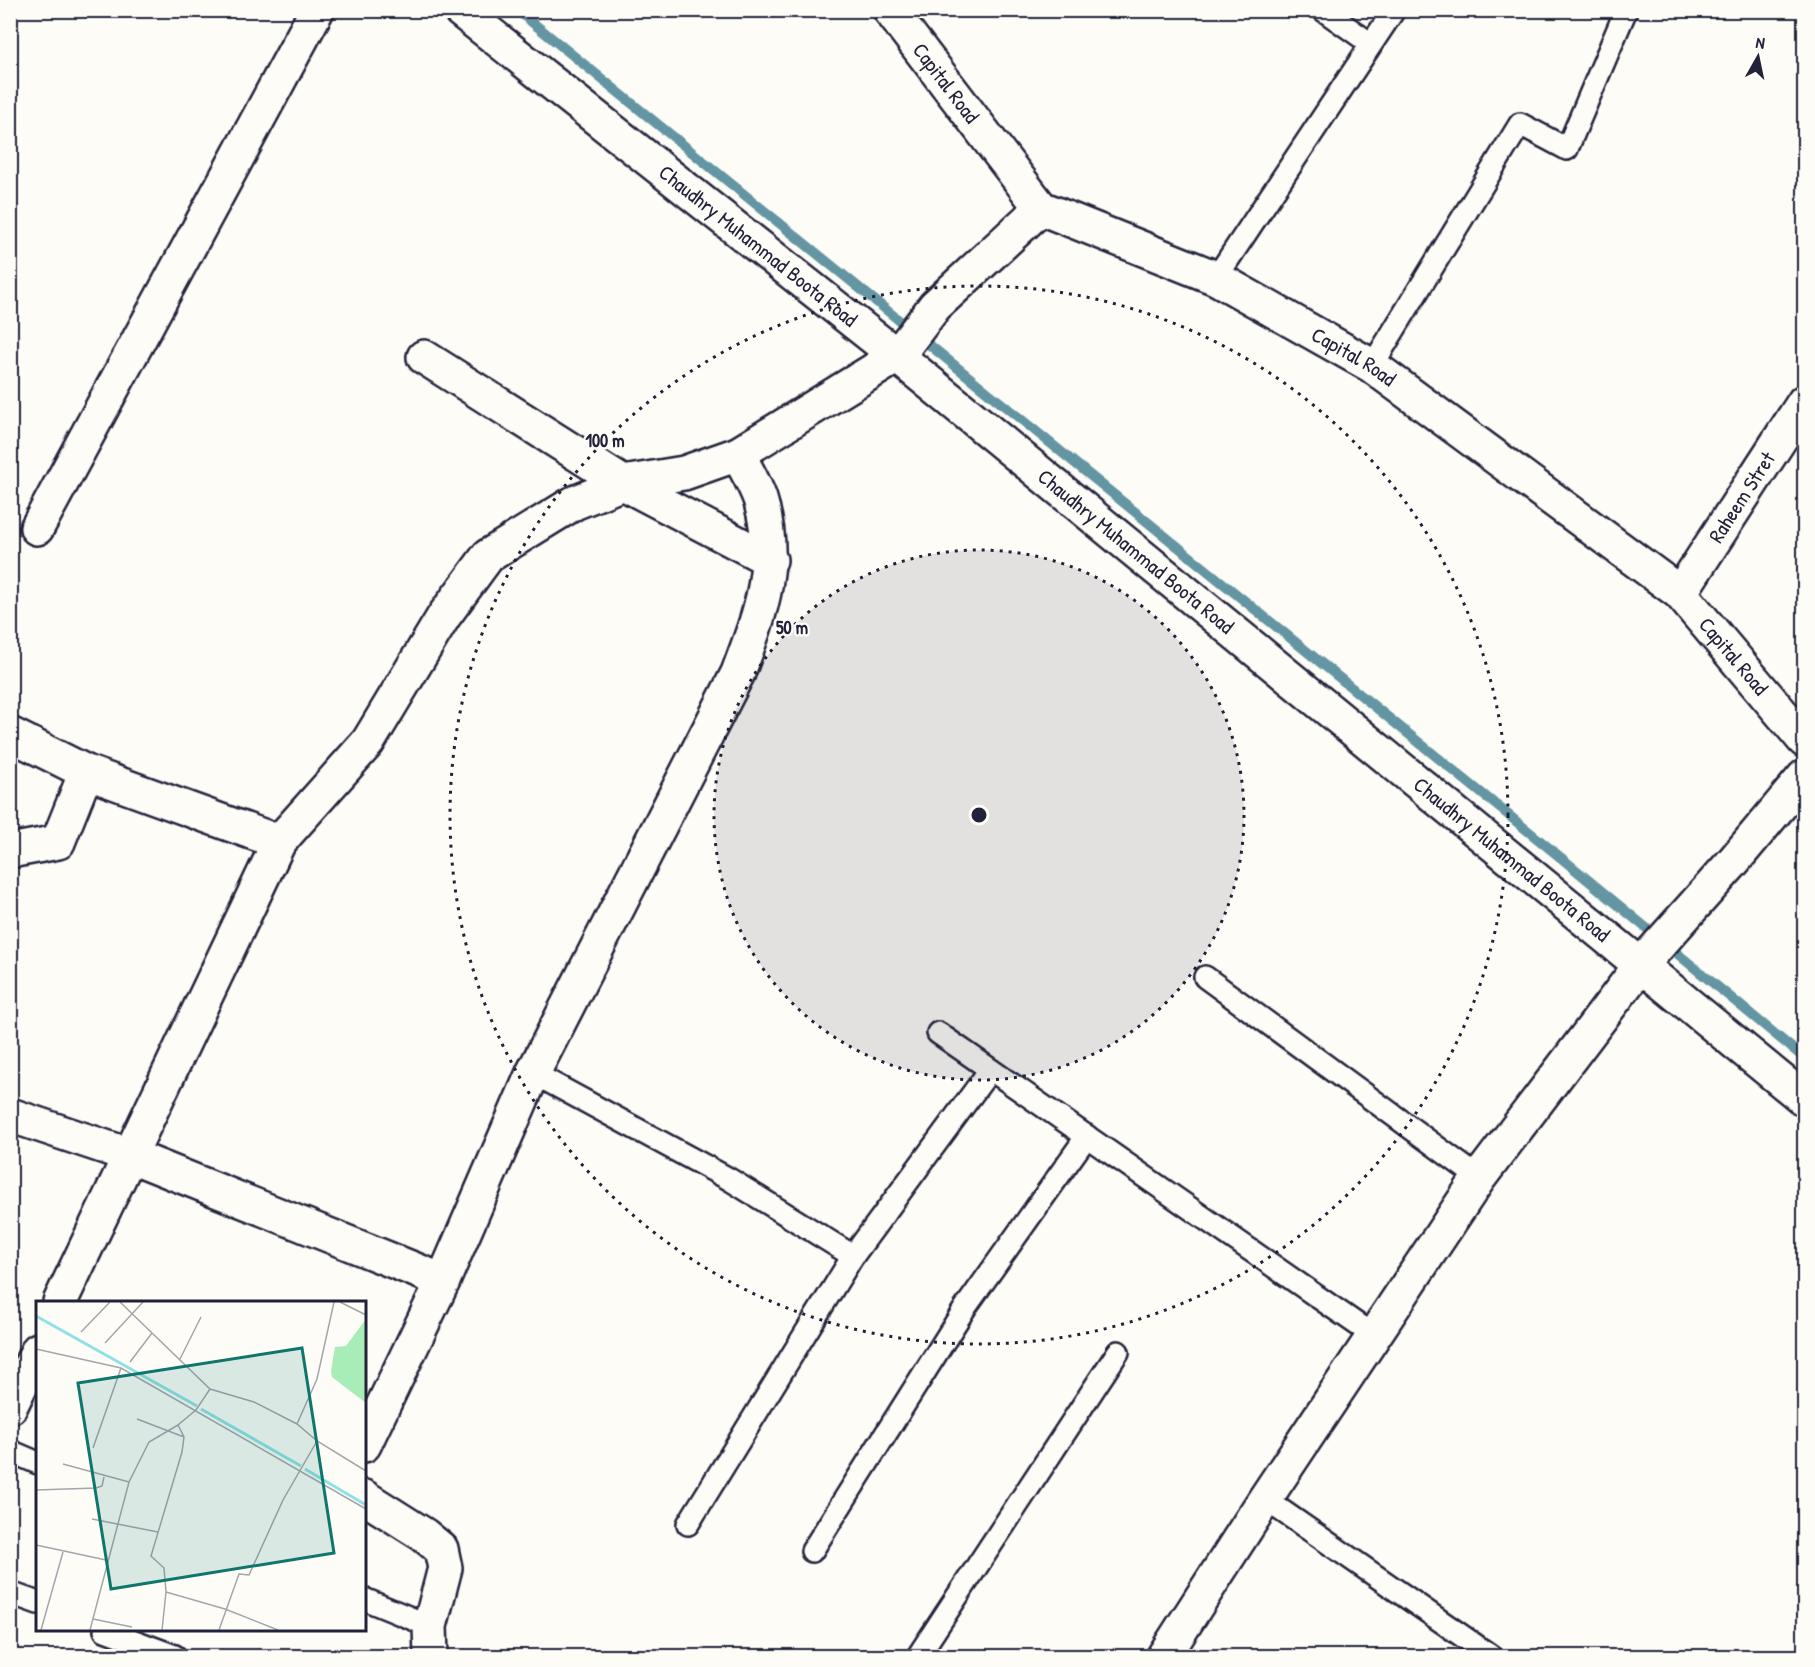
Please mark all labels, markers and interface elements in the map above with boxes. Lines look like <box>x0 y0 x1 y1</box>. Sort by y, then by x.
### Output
north arrow <box>1728 27 1788 87</box>
text: N <box>1754 31 1767 54</box>
street label: Capital Road <box>906 37 986 129</box>
street label: Chaudhry Muhammad Boota Road <box>653 158 864 333</box>
street label: Capital Road <box>1306 320 1402 393</box>
text: 100 m <box>585 428 625 453</box>
street label: Raheem Stret <box>1701 445 1782 548</box>
street label: Chaudhry Muhammad Boota Road <box>1032 462 1240 640</box>
street label: Capital Road <box>1692 611 1775 701</box>
text: 50 m <box>776 615 808 640</box>
street label: Chaudhry Muhammad Boota Road <box>1408 770 1616 948</box>
centre of rings <box>969 805 989 825</box>
inset map <box>36 1301 366 1631</box>

